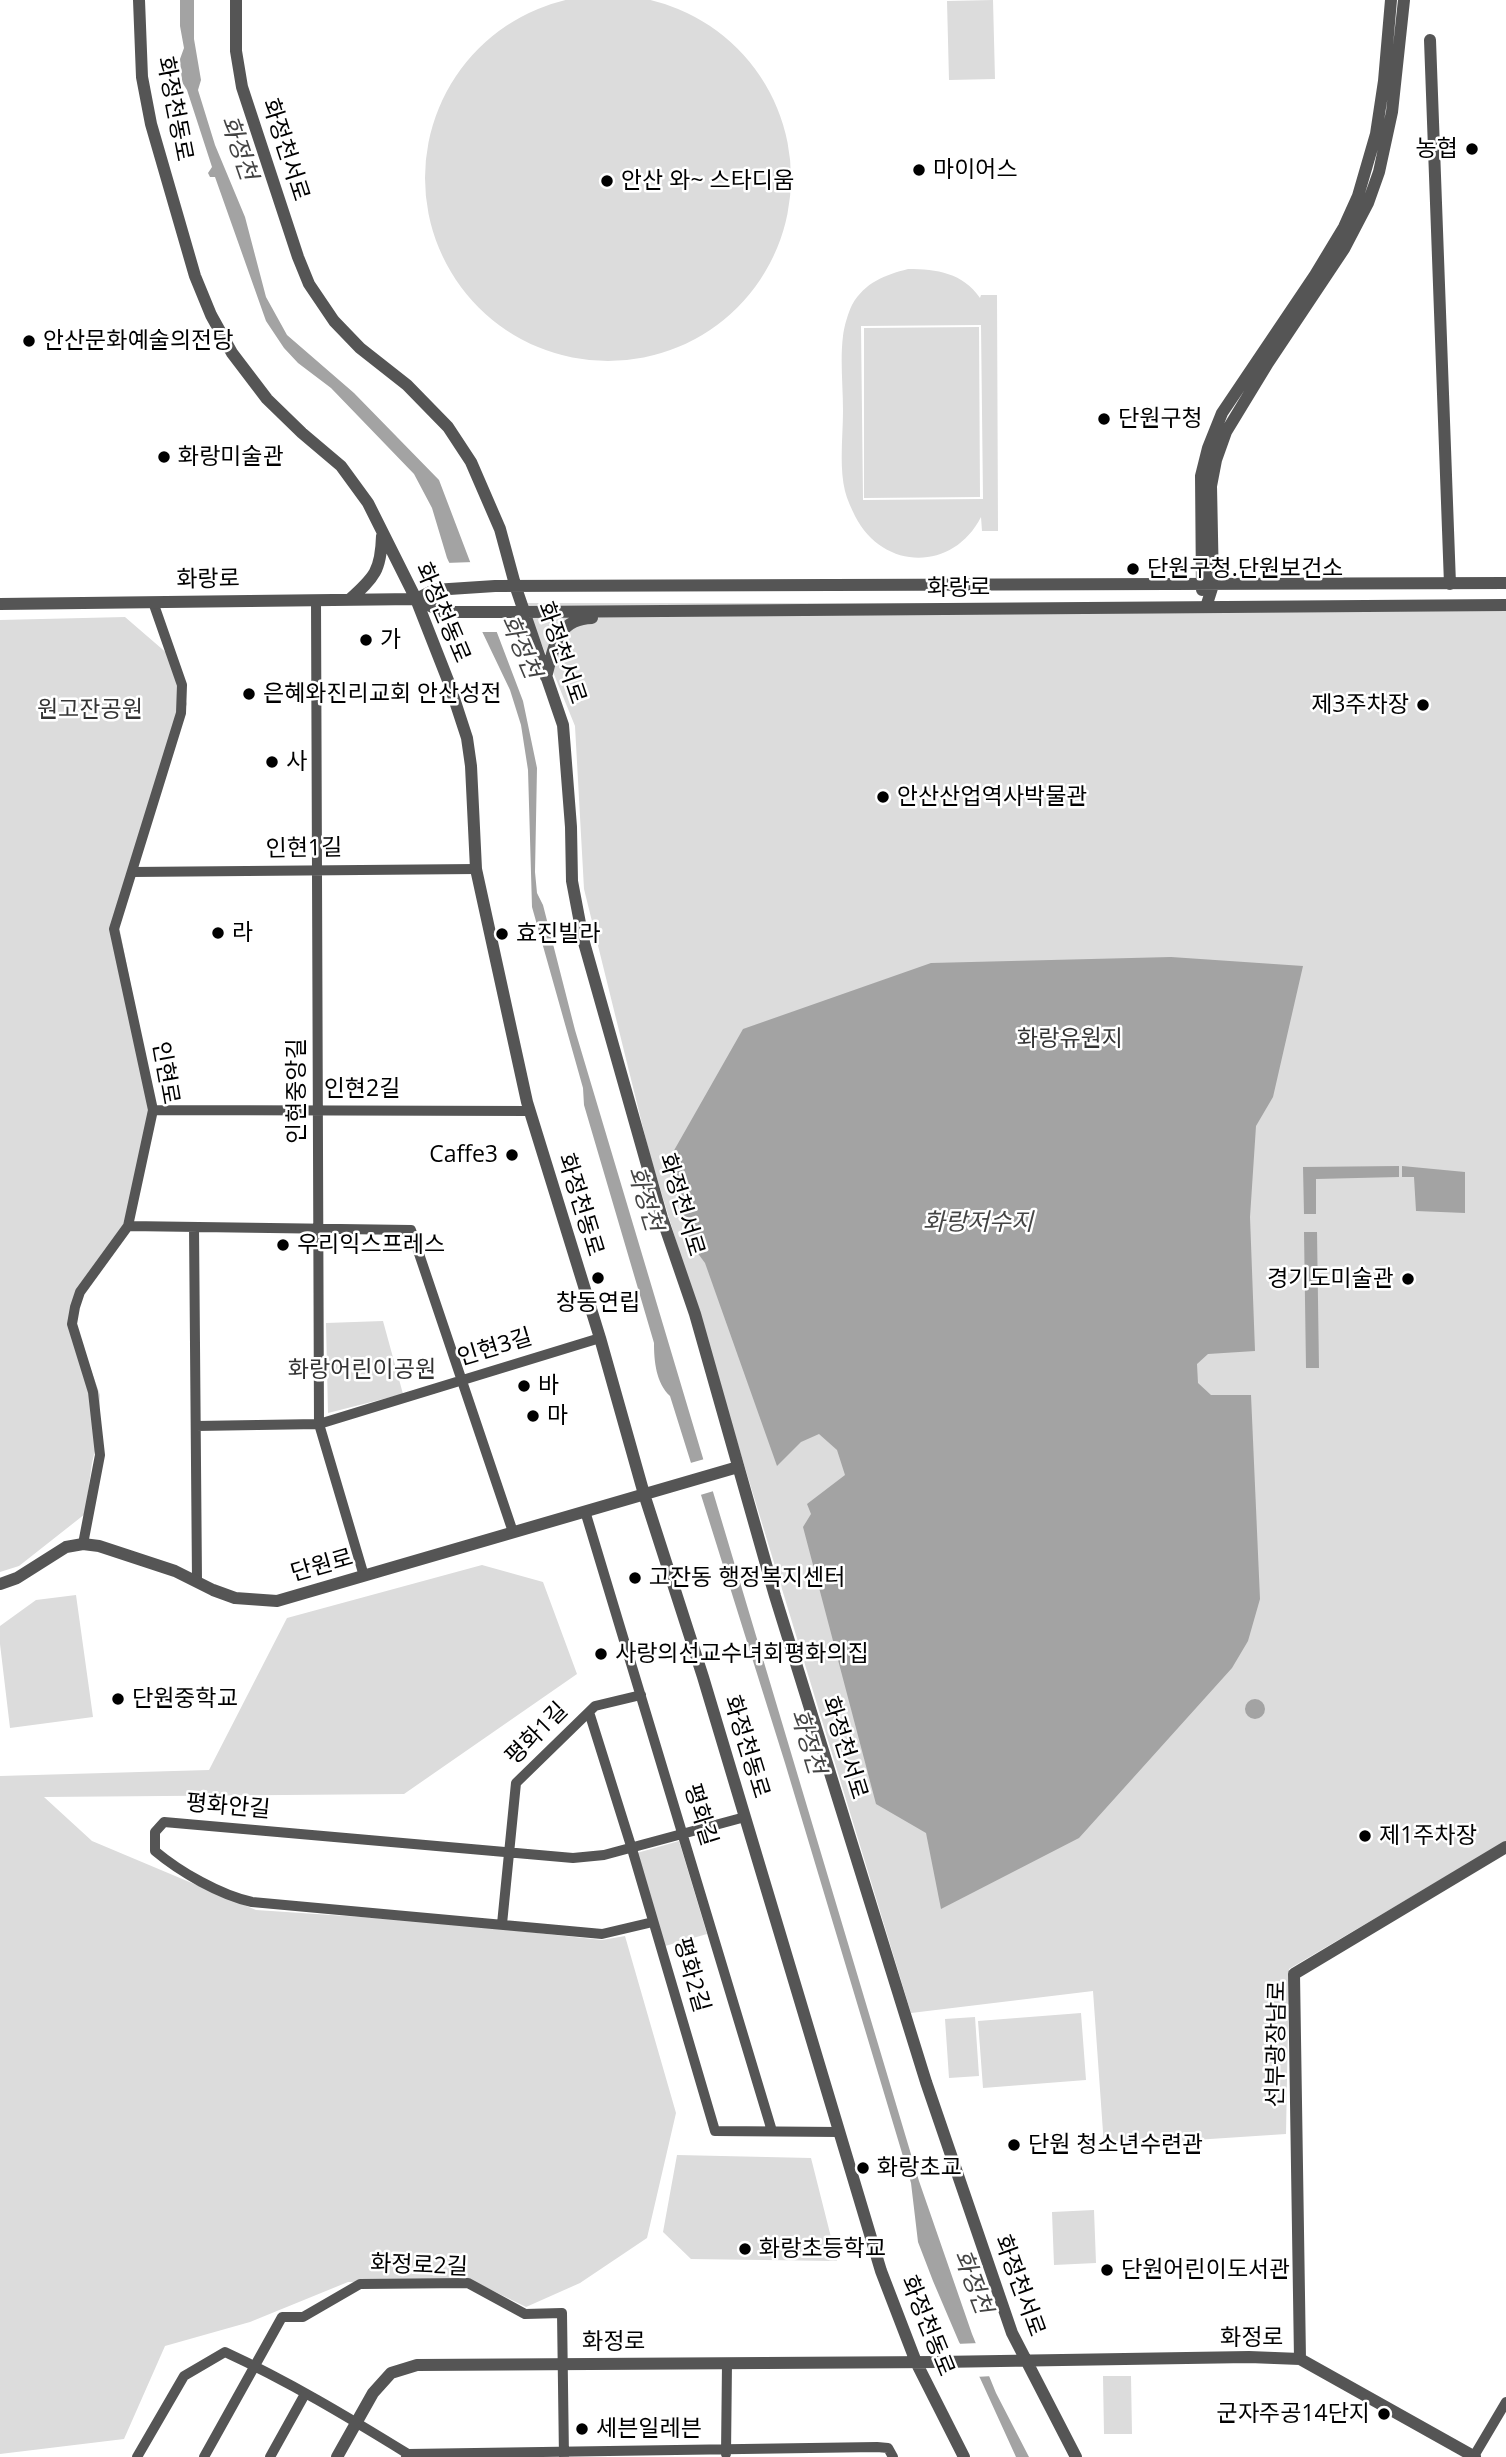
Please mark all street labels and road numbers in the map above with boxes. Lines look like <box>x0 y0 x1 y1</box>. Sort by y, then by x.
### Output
street label: 화정천동로 <box>150 54 198 164</box>
street label: 화정천서로 <box>256 95 314 205</box>
street label: 화정천동로 <box>409 559 475 667</box>
street label: 화랑로 <box>176 566 240 594</box>
street label: 화랑로 <box>927 574 991 602</box>
street label: 화정천서로 <box>531 598 591 708</box>
street label: 인현1길 <box>265 835 343 863</box>
street label: 인현중앙길 <box>283 1038 311 1144</box>
street label: 인현로 <box>146 1039 184 1107</box>
street label: 인현2길 <box>324 1075 400 1103</box>
street label: 화정천동로 <box>551 1150 609 1260</box>
street label: 화정천서로 <box>652 1150 710 1260</box>
street label: 인현3길 <box>454 1324 536 1372</box>
street label: 단원로 <box>288 1544 356 1588</box>
street label: 화정천동로 <box>717 1692 775 1802</box>
street label: 화정천서로 <box>815 1693 873 1803</box>
street label: 평화1길 <box>500 1697 574 1771</box>
street label: 평화길 <box>678 1781 722 1849</box>
street label: 평화안길 <box>185 1790 271 1824</box>
street label: 평화2길 <box>667 1934 715 2016</box>
street label: 선부광장남로 <box>1262 1980 1292 2108</box>
street label: 화정천서로 <box>988 2232 1050 2340</box>
street label: 화정로2길 <box>370 2251 468 2281</box>
street label: 화정천동로 <box>894 2272 960 2380</box>
street label: 화정로 <box>1220 2324 1284 2352</box>
street label: 화정로 <box>582 2328 646 2356</box>

